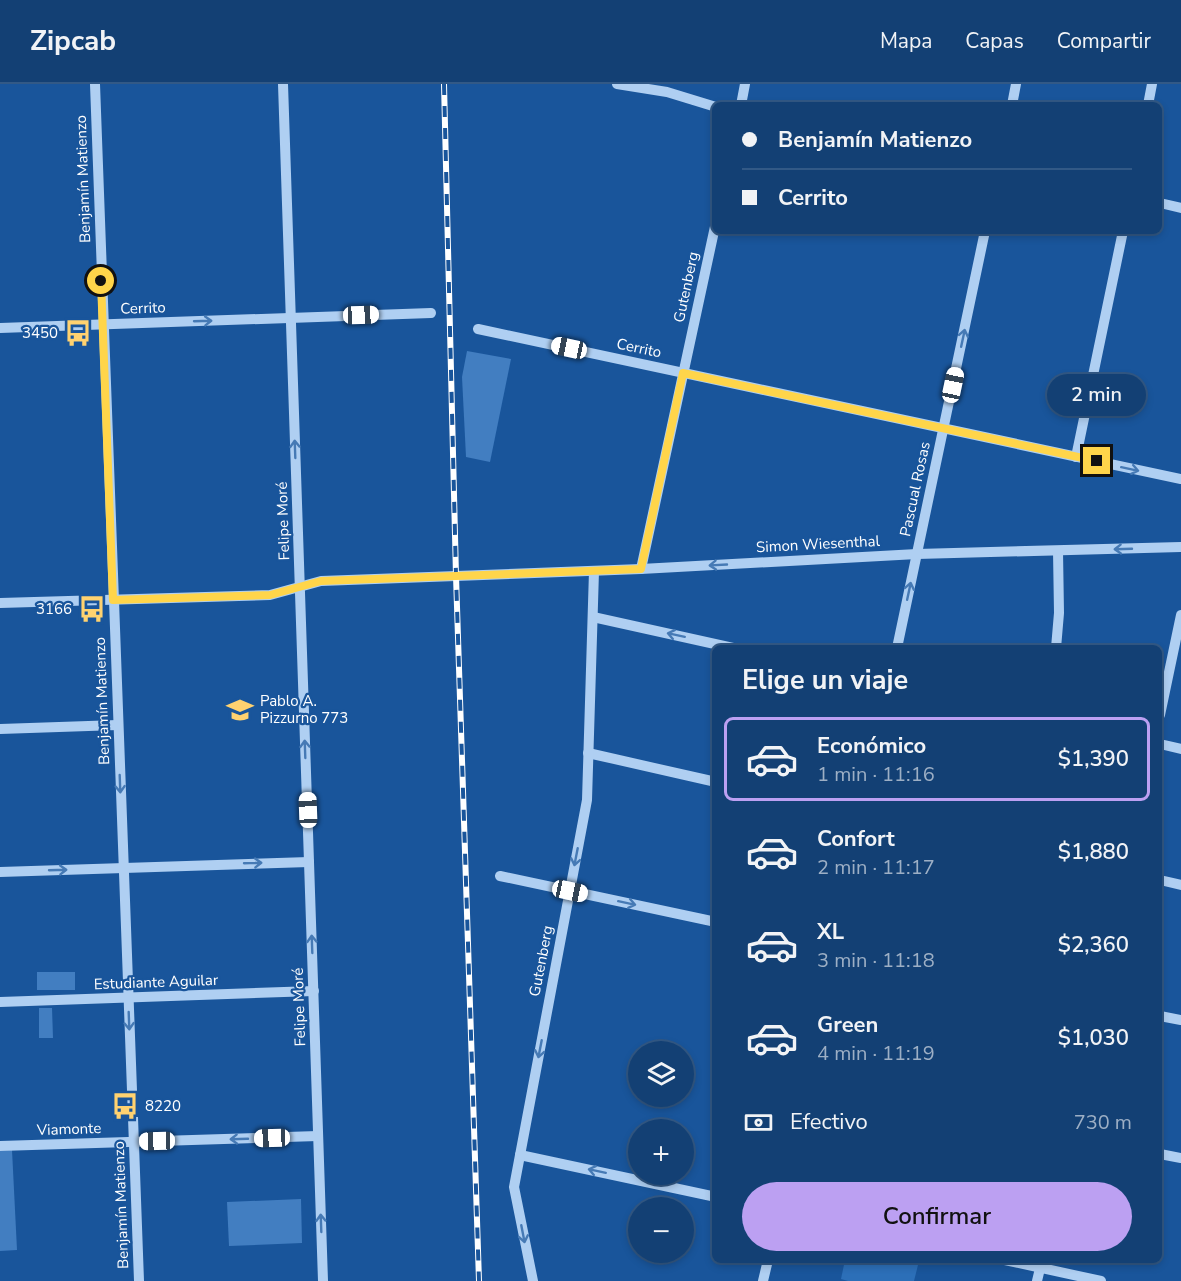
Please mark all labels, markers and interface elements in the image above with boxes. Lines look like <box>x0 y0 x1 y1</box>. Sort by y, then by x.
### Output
text: Zipcab <box>30 22 116 60</box>
text: Mapa <box>880 27 932 55</box>
text: Capas <box>965 27 1024 55</box>
text: Compartir <box>1057 27 1151 55</box>
street label: Benjamín Matienzo <box>71 115 95 243</box>
text: Benjamín Matienzo <box>778 125 972 155</box>
text: Cerrito <box>778 183 848 213</box>
street label: Gutenberg <box>669 250 703 324</box>
route start <box>87 267 114 294</box>
street label: Cerrito <box>120 297 166 319</box>
car <box>343 305 379 325</box>
one-way arrow <box>193 315 213 326</box>
bus stop icon: 3450 <box>63 318 93 348</box>
place label: 3450 <box>22 323 58 343</box>
one-way arrow <box>957 329 969 348</box>
street label: Cerrito <box>615 334 663 362</box>
car <box>550 335 588 361</box>
car <box>940 366 966 404</box>
callout: 2 min <box>1048 374 1146 416</box>
text: 2 min <box>1071 381 1122 408</box>
one-way arrow <box>290 439 301 459</box>
street label: Pascual Rosas <box>895 440 935 538</box>
route end <box>1083 447 1110 474</box>
one-way arrow <box>1121 463 1140 475</box>
street label: Felipe Moré <box>272 481 294 561</box>
street label: Simon Wiesenthal <box>755 531 881 557</box>
one-way arrow <box>1113 543 1133 555</box>
one-way arrow <box>708 559 728 570</box>
one-way arrow <box>904 581 915 601</box>
bus stop icon: 3166 <box>77 594 107 624</box>
place label: 3166 <box>36 599 72 619</box>
one-way arrow <box>667 629 686 641</box>
street label: Benjamín Matienzo <box>90 637 114 765</box>
text: Elige un viaje <box>742 662 908 699</box>
place label: Pablo A. Pizzurno 773 <box>260 691 348 728</box>
school or university icon: Pablo A. Pizzurno 773 <box>225 695 255 725</box>
text: Económico <box>817 731 926 761</box>
icon: car <box>745 732 799 786</box>
one-way arrow <box>300 739 311 759</box>
text: $1,390 <box>1058 744 1129 774</box>
text: 1 min · 11:16 <box>817 761 935 788</box>
one-way arrow <box>115 774 126 794</box>
car <box>298 792 318 828</box>
text: Confort <box>817 824 895 854</box>
icon: car <box>745 825 799 879</box>
text: $1,880 <box>1058 837 1129 867</box>
one-way arrow <box>570 847 581 866</box>
text: 2 min · 11:17 <box>817 854 935 881</box>
one-way arrow <box>243 858 263 869</box>
one-way arrow <box>48 864 68 875</box>
car <box>551 878 589 904</box>
one-way arrow <box>617 898 636 909</box>
text: XL <box>817 917 844 947</box>
icon: car <box>745 918 799 972</box>
street label: Gutenberg <box>524 924 558 998</box>
text: $2,360 <box>1058 930 1129 960</box>
one-way arrow <box>306 934 318 954</box>
text: 3 min · 11:18 <box>817 947 935 974</box>
street label: Felipe Moré <box>288 967 310 1047</box>
street label: Estudiante Aguilar <box>93 970 219 994</box>
text: Green <box>817 1010 878 1040</box>
one-way arrow <box>123 1011 135 1031</box>
icon: car <box>745 1011 799 1065</box>
text: $1,030 <box>1058 1023 1129 1053</box>
one-way arrow <box>534 1038 545 1058</box>
text: 4 min · 11:19 <box>817 1040 935 1067</box>
map controls <box>628 1041 694 1263</box>
button: layers <box>628 1041 694 1107</box>
bus stop icon: 8220 <box>110 1091 140 1121</box>
place label: 8220 <box>145 1096 181 1116</box>
icon: cash <box>742 1106 775 1139</box>
text: Efectivo <box>790 1107 868 1137</box>
text: 730 m <box>1074 1109 1132 1136</box>
street label: Viamonte <box>35 1118 102 1140</box>
button: + <box>628 1119 694 1185</box>
car <box>254 1128 290 1148</box>
car <box>139 1132 175 1150</box>
one-way arrow <box>229 1133 249 1144</box>
street label: Benjamín Matienzo <box>109 1141 133 1269</box>
one-way arrow <box>588 1165 607 1176</box>
button: Confirmar <box>742 1182 1132 1251</box>
button: − <box>628 1197 694 1263</box>
one-way arrow <box>316 1213 327 1233</box>
one-way arrow <box>518 1224 529 1243</box>

